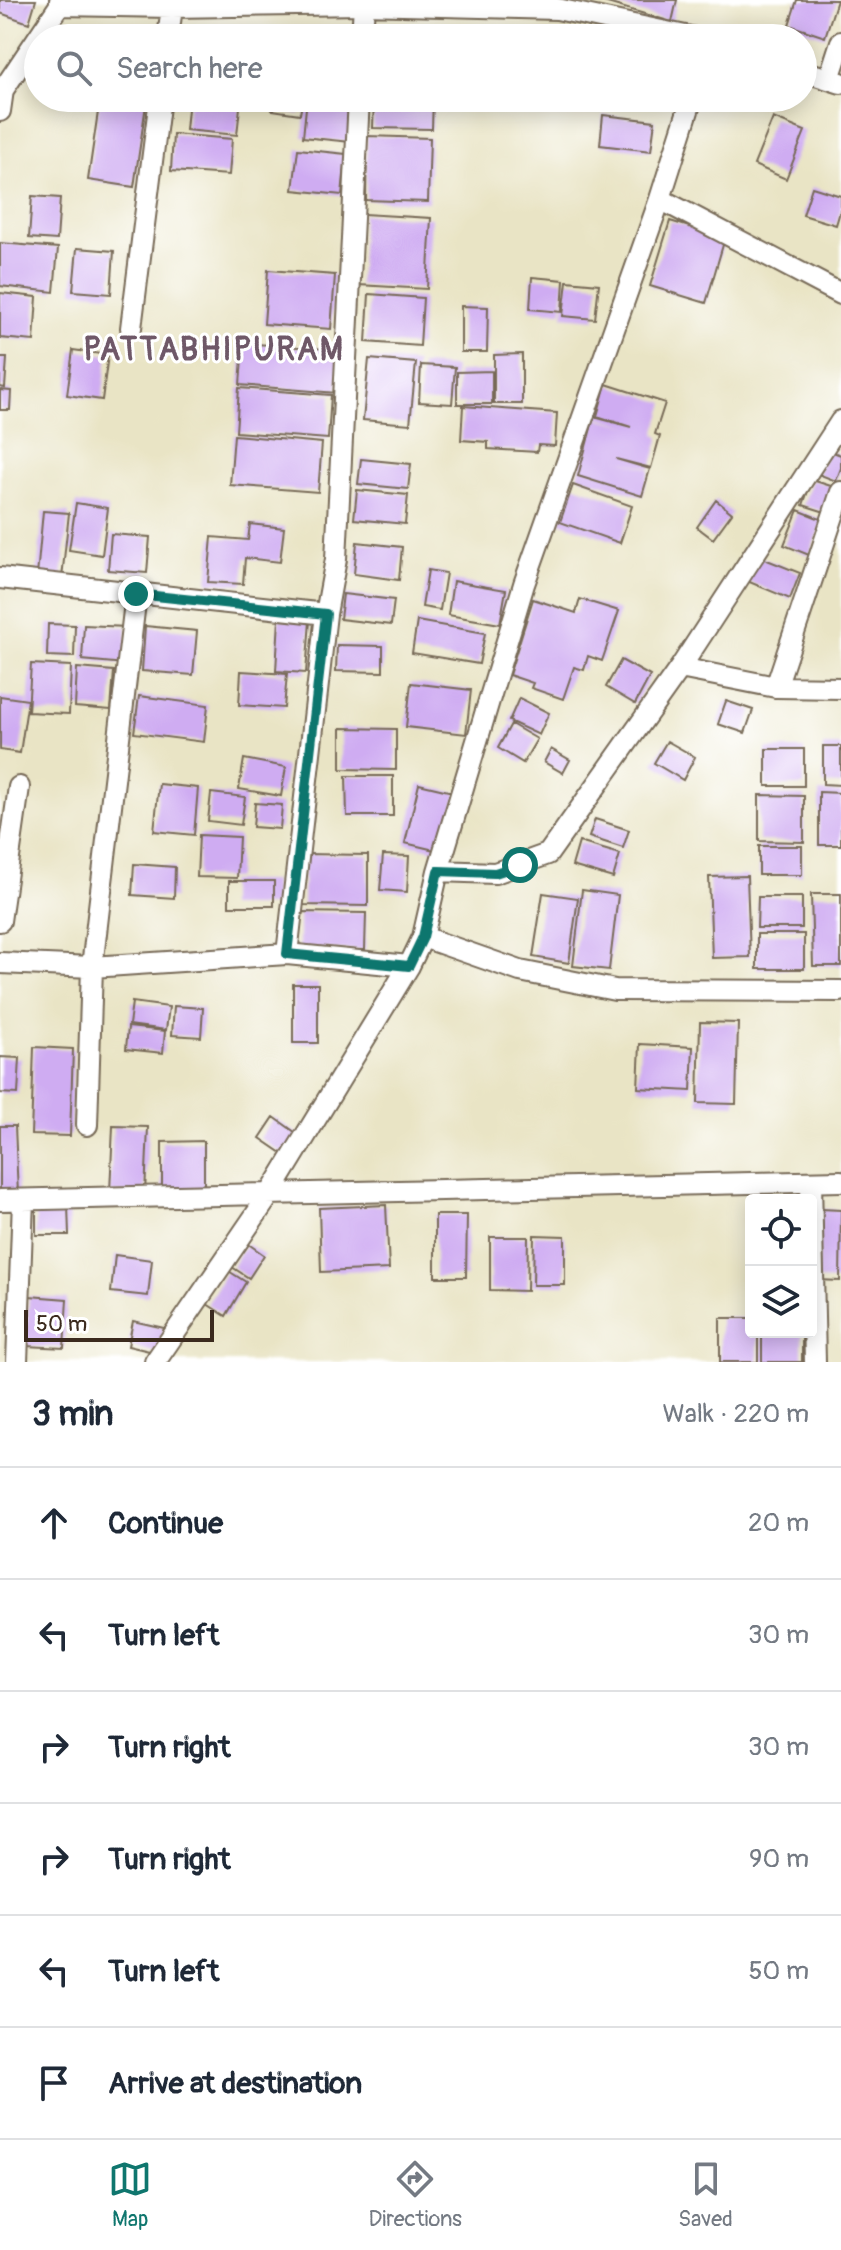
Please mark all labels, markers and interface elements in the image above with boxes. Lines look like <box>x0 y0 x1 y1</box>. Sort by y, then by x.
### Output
search box <box>24 24 817 112</box>
icon: search <box>52 46 96 90</box>
text: Search here <box>116 50 263 87</box>
district label: PATTABHIPURAM <box>83 330 345 370</box>
route end <box>118 576 154 612</box>
route start <box>502 847 538 883</box>
map controls <box>745 1194 817 1338</box>
button: locate <box>745 1194 817 1266</box>
button: layers <box>745 1266 817 1338</box>
scale bar <box>24 1306 214 1342</box>
text: 50 m <box>36 1310 87 1338</box>
text: 3 min <box>32 1393 114 1436</box>
text: Walk · 220 m <box>662 1398 809 1430</box>
icon: ahead <box>32 1501 76 1545</box>
text: Continue <box>108 1505 223 1542</box>
text: 20 m <box>748 1507 809 1539</box>
icon: left <box>32 1613 76 1657</box>
text: Turn left <box>108 1617 219 1654</box>
text: 30 m <box>748 1619 809 1651</box>
icon: right <box>32 1725 76 1769</box>
text: Turn right <box>108 1729 231 1766</box>
text: 30 m <box>748 1731 809 1763</box>
icon: right <box>32 1837 76 1881</box>
text: Turn right <box>108 1841 231 1878</box>
text: 90 m <box>749 1843 809 1875</box>
icon: left <box>32 1949 76 1993</box>
text: Turn left <box>108 1953 219 1990</box>
text: 50 m <box>748 1955 809 1987</box>
icon: arrive <box>32 2061 76 2105</box>
text: Arrive at destination <box>108 2065 362 2102</box>
tab: Map <box>108 2157 152 2233</box>
tab: Directions <box>369 2157 462 2233</box>
tab: Saved <box>678 2157 733 2233</box>

